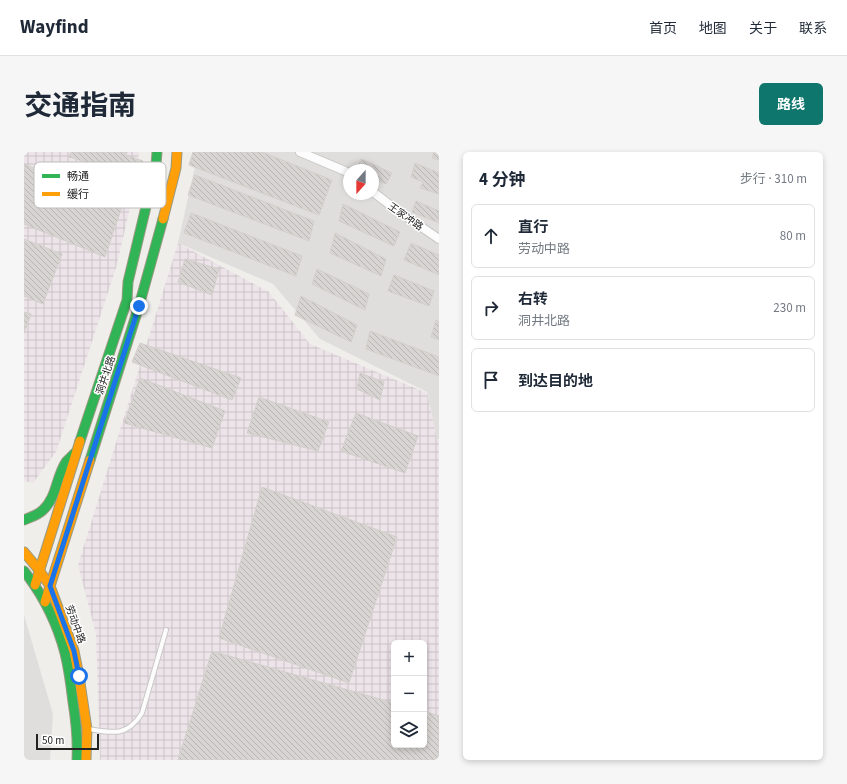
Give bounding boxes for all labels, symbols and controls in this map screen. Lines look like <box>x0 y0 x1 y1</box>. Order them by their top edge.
text: Wayfind <box>20 14 89 41</box>
text: 首页 <box>649 19 677 39</box>
text: 地图 <box>699 19 727 39</box>
text: 关于 <box>749 19 777 39</box>
text: 联系 <box>799 19 827 39</box>
button: 路线 <box>759 83 823 125</box>
text: 交通指南 <box>24 86 136 126</box>
legend <box>34 162 166 208</box>
north arrow <box>343 164 379 200</box>
text: 4 分钟 <box>479 168 525 192</box>
text: 畅通 <box>67 169 89 184</box>
text: 步行 · 310 m <box>740 170 807 188</box>
text: 缓行 <box>67 187 89 202</box>
street label: 王家冲路 <box>385 200 426 234</box>
text: 直行 <box>518 217 548 238</box>
icon: ahead <box>480 225 502 247</box>
text: 80 m <box>780 227 806 245</box>
text: 劳动中路 <box>518 240 570 258</box>
text: 右转 <box>518 289 548 310</box>
route end <box>130 297 148 315</box>
icon: right <box>480 297 502 319</box>
text: 230 m <box>773 299 806 317</box>
text: 洞井北路 <box>518 312 570 330</box>
street label: 洞井北路 <box>93 354 119 396</box>
icon: arrive <box>480 369 502 391</box>
text: 到达目的地 <box>518 371 593 392</box>
street label: 劳动中路 <box>62 603 88 646</box>
map controls <box>391 640 427 748</box>
button: + <box>391 640 427 676</box>
route start <box>70 667 88 685</box>
button: − <box>391 676 427 712</box>
button: layers <box>391 712 427 748</box>
scale bar <box>36 732 99 751</box>
text: 50 m <box>42 733 64 748</box>

